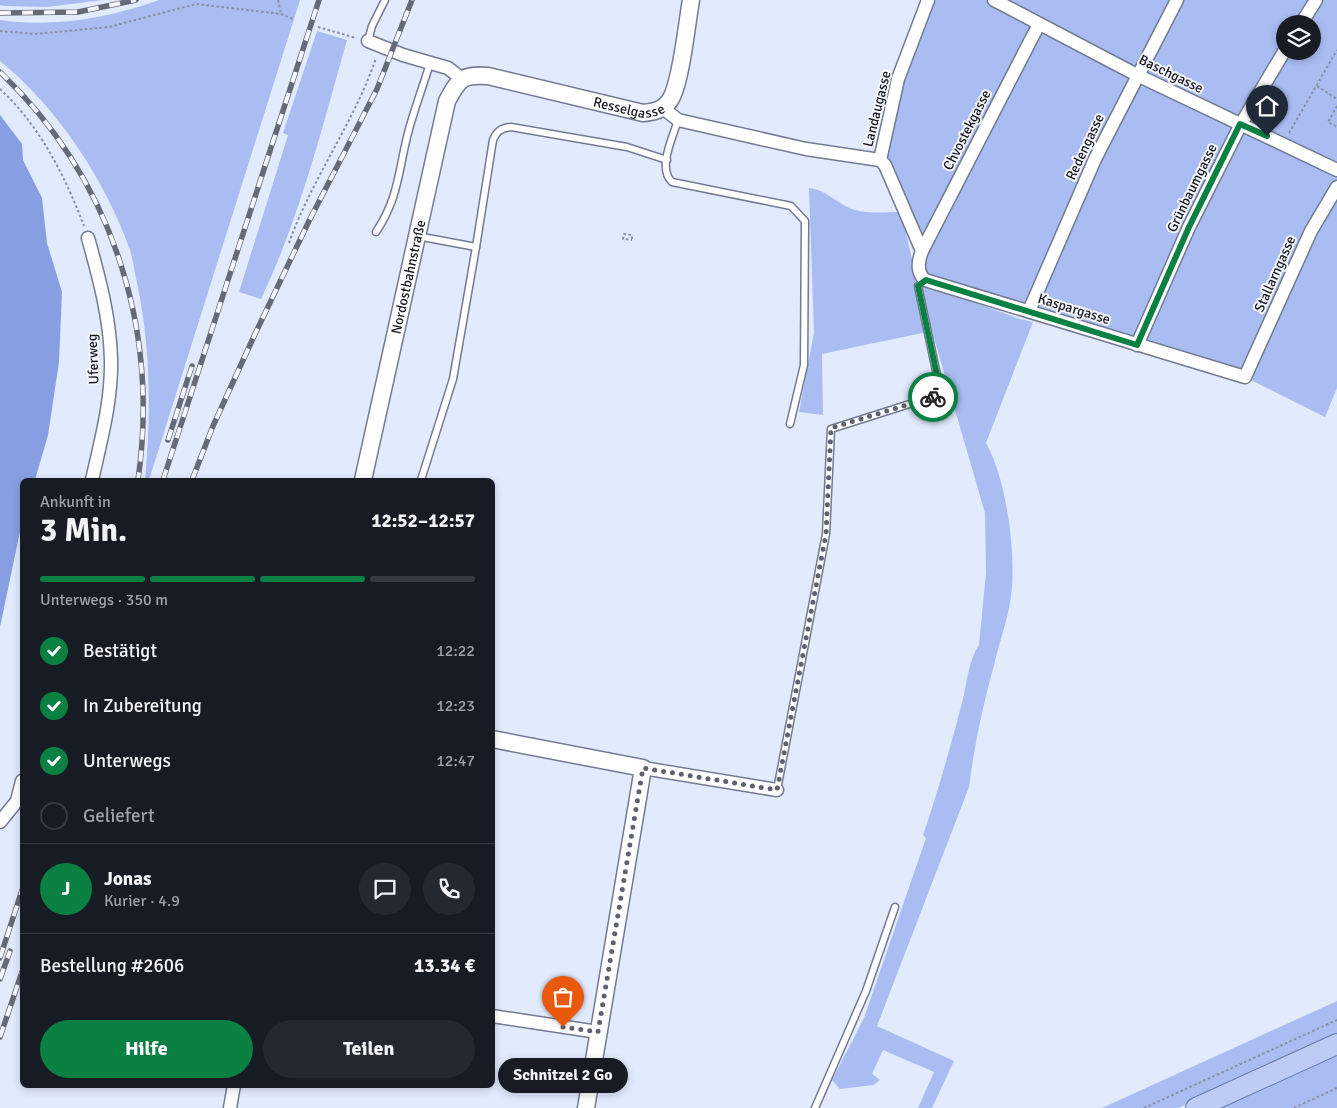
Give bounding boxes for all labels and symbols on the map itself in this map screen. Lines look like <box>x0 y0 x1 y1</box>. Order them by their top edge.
street label: Baschgasse <box>1136 51 1206 97</box>
street label: Landaugasse <box>859 69 895 149</box>
pin <box>1246 85 1288 136</box>
street label: Chvostekgasse <box>939 87 995 173</box>
street label: Resselgasse <box>592 93 668 122</box>
street label: Redengasse <box>1062 111 1108 183</box>
street label: Grünbaumgasse <box>1163 141 1221 235</box>
street label: Nordostbahnstraße <box>387 218 429 336</box>
street label: Stallarngasse <box>1251 233 1299 315</box>
street label: Kaspargasse <box>1036 290 1112 328</box>
street label: Uferweg <box>84 333 102 385</box>
courier <box>908 372 958 422</box>
pin <box>542 976 584 1027</box>
callout: Schnitzel 2 Go <box>498 1057 628 1092</box>

